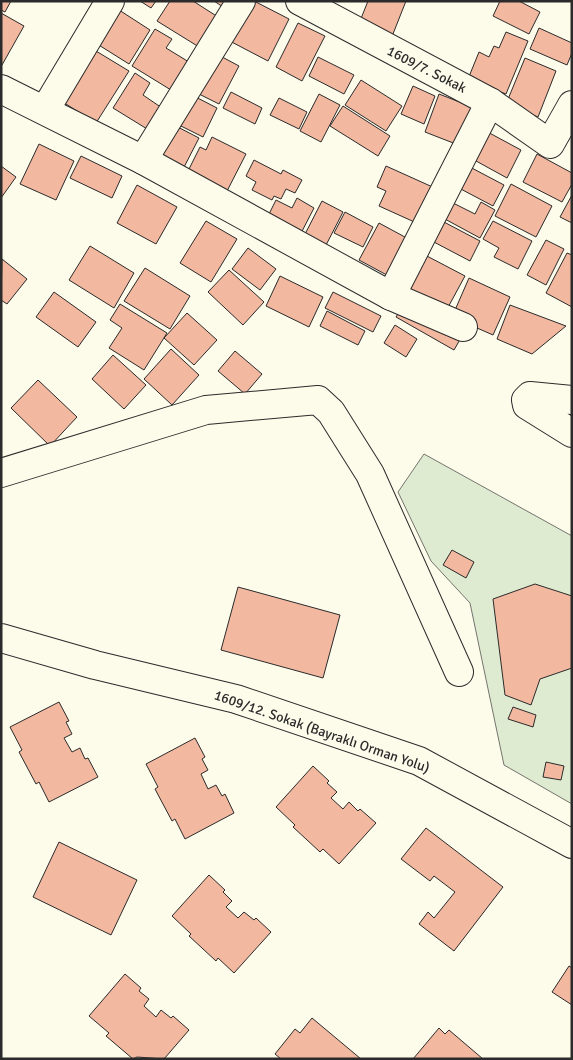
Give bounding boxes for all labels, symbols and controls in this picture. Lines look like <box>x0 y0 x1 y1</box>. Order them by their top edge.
street label: 1609/7. Sokak <box>384 42 469 97</box>
street label: 1609/12. Sokak (Bayraklı Orman Yolu) <box>212 687 432 776</box>

